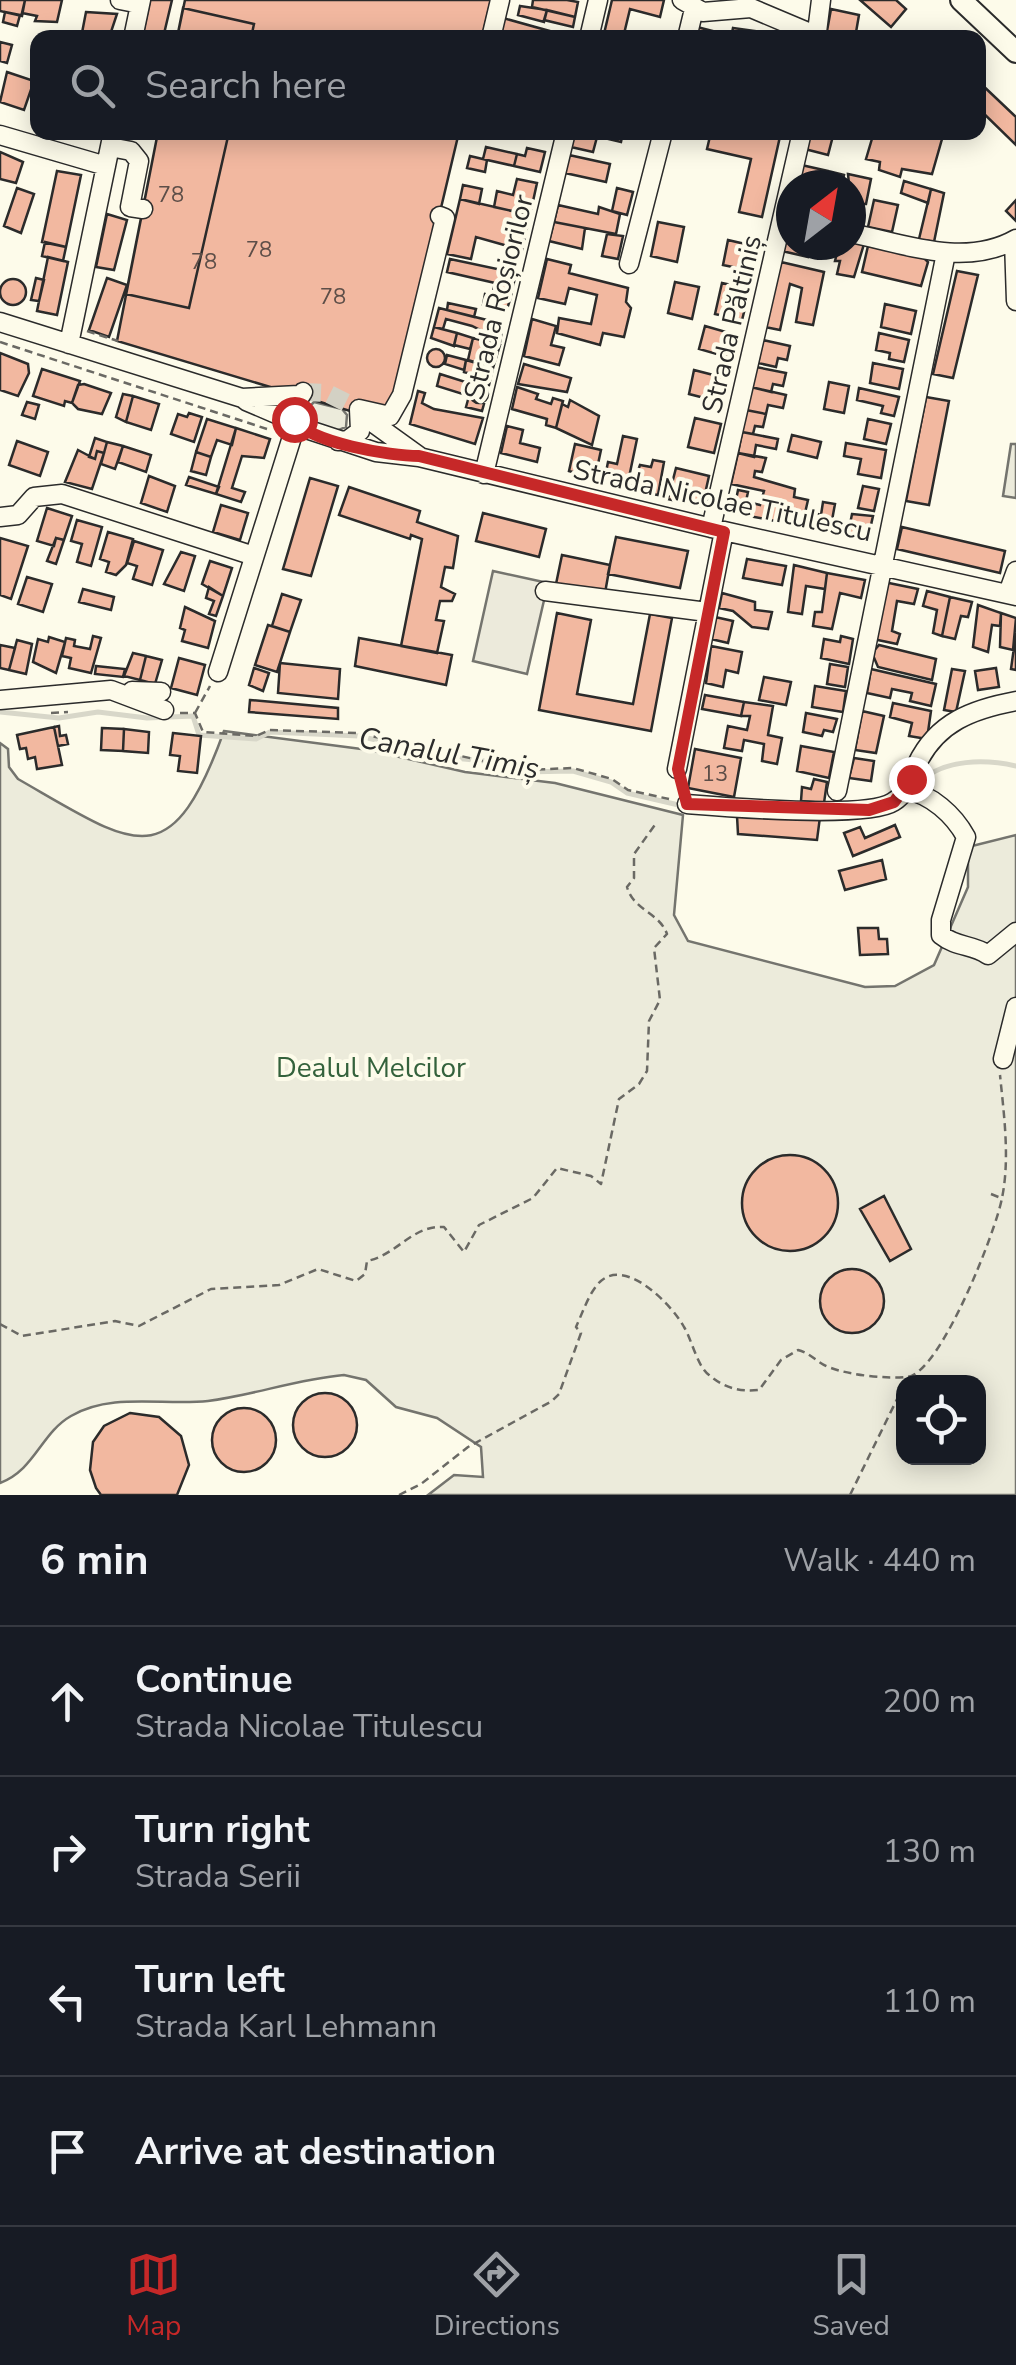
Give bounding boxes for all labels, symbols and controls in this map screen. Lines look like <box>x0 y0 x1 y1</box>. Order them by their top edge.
search box <box>30 30 986 140</box>
icon: search <box>65 58 120 113</box>
text: Search here <box>145 60 346 111</box>
north arrow <box>776 170 866 260</box>
house number: 78 <box>158 180 184 210</box>
street label: Strada Roșiorilor <box>455 191 543 404</box>
street label: Strada Păltiniș <box>693 231 771 417</box>
house number: 78 <box>246 235 272 265</box>
house number: 78 <box>191 247 217 277</box>
house number: 78 <box>320 282 346 312</box>
route start <box>272 397 318 443</box>
street label: Strada Nicolae Titulescu <box>570 451 876 551</box>
water label: Canalul Timiș <box>355 717 543 790</box>
route end <box>889 757 935 803</box>
house number: 13 <box>702 759 728 789</box>
park label: Dealul Melcilor <box>276 1049 466 1087</box>
map controls <box>896 1375 986 1465</box>
button: locate <box>896 1375 986 1465</box>
text: 6 min <box>40 1532 149 1589</box>
text: Walk · 440 m <box>783 1539 976 1582</box>
text: Continue <box>135 1654 293 1705</box>
icon: ahead <box>40 1674 95 1729</box>
text: 200 m <box>883 1680 976 1723</box>
text: Strada Nicolae Titulescu <box>135 1705 483 1748</box>
text: Turn right <box>135 1804 310 1855</box>
icon: right <box>40 1824 95 1879</box>
text: 130 m <box>883 1830 976 1873</box>
text: Strada Serii <box>135 1855 301 1898</box>
text: Turn left <box>135 1954 285 2005</box>
icon: left <box>40 1974 95 2029</box>
text: 110 m <box>883 1980 976 2023</box>
text: Strada Karl Lehmann <box>135 2005 437 2048</box>
icon: arrive <box>40 2124 95 2179</box>
text: Arrive at destination <box>135 2126 496 2177</box>
tab: Map <box>126 2247 181 2345</box>
tab: Directions <box>434 2247 560 2345</box>
tab: Saved <box>812 2247 890 2345</box>

